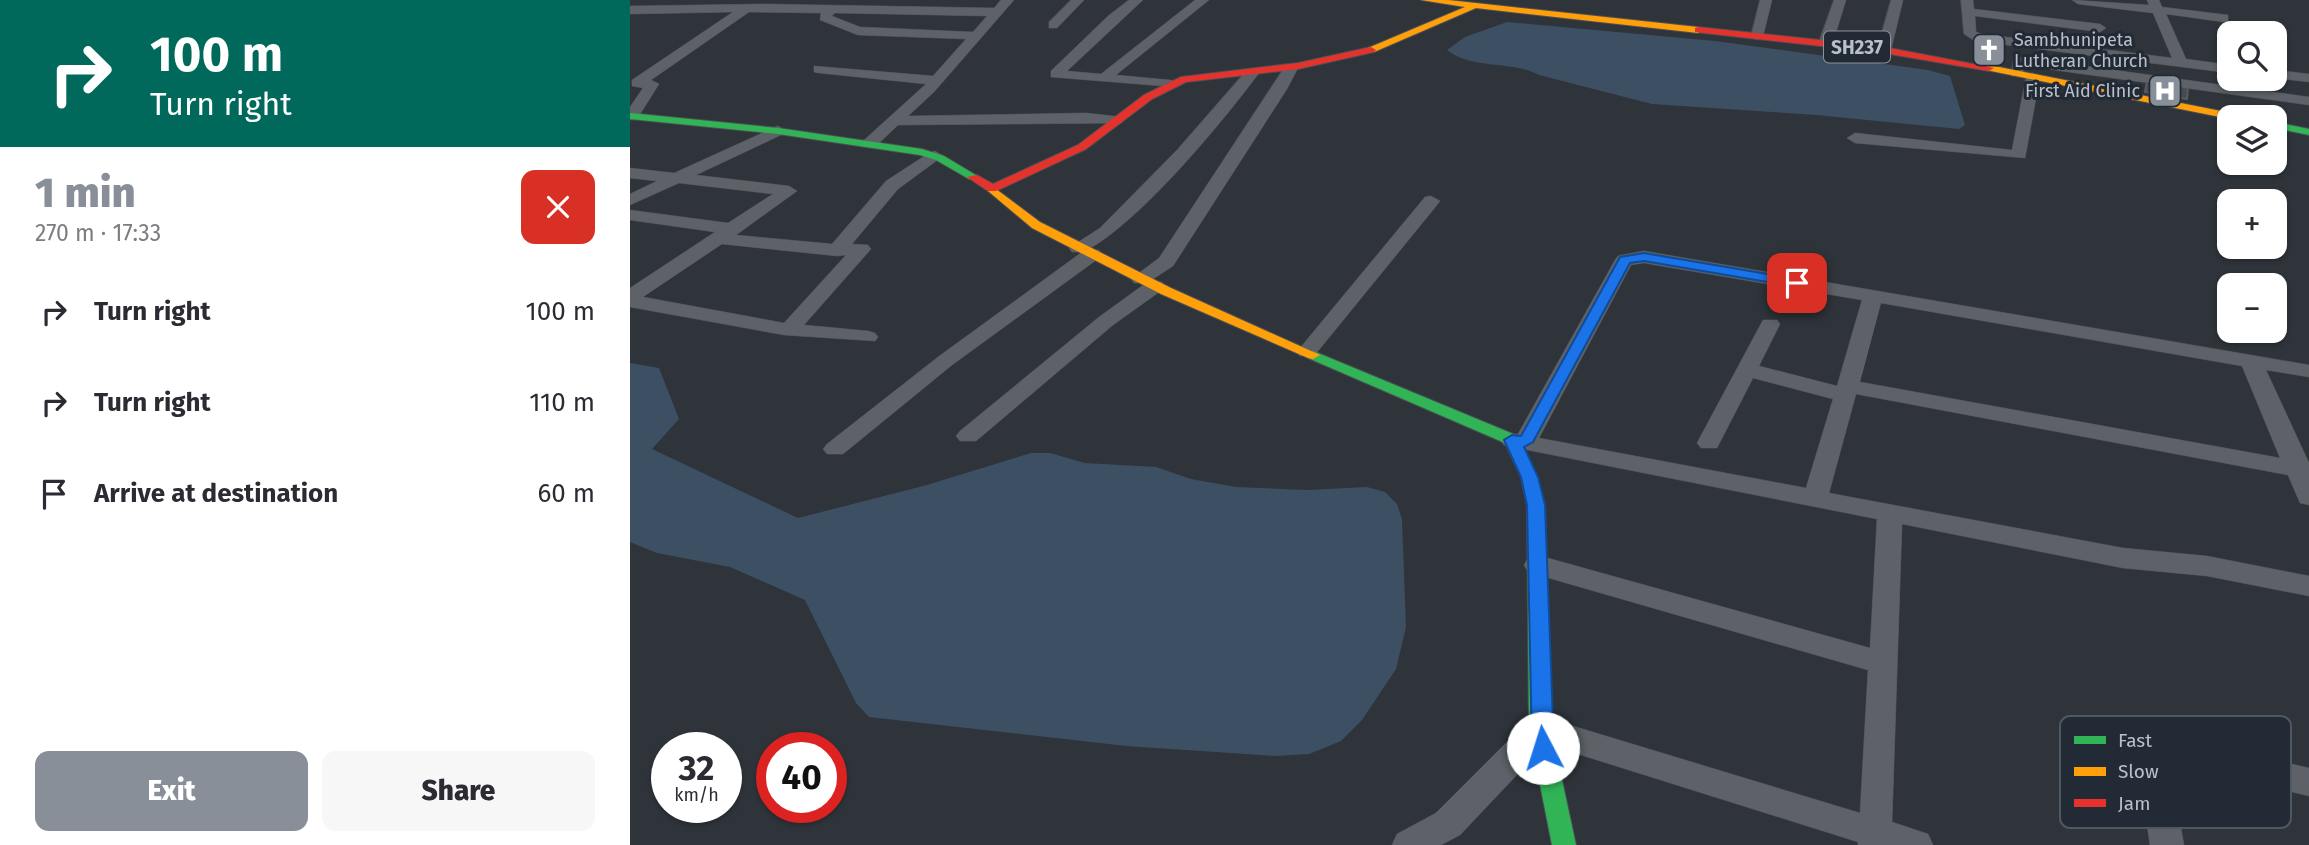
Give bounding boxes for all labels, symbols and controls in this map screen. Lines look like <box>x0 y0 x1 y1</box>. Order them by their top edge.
map controls <box>2217 21 2287 343</box>
button: search <box>2217 21 2287 91</box>
text: 100 m <box>150 25 283 84</box>
icon: right <box>35 28 126 119</box>
place label: Sambhunipeta Lutheran Church <box>2014 29 2148 72</box>
church icon: Sambhunipeta Lutheran Church <box>1970 31 2008 69</box>
road number: SH237 <box>1824 32 1890 62</box>
hospital icon: First Aid Clinic <box>2146 72 2184 110</box>
place label: First Aid Clinic <box>2025 80 2140 102</box>
text: Turn right <box>150 85 292 123</box>
button: layers <box>2217 105 2287 175</box>
text: 1 min <box>35 168 136 218</box>
button: close <box>521 170 595 244</box>
button: + <box>2217 189 2287 259</box>
text: 270 m · 17:33 <box>35 219 161 247</box>
pin <box>1767 253 1827 313</box>
icon: arrive <box>1778 264 1816 302</box>
button: − <box>2217 273 2287 343</box>
icon: right <box>35 293 73 331</box>
text: Turn right <box>94 296 211 327</box>
text: 100 m <box>526 296 595 327</box>
icon: right <box>35 384 73 422</box>
text: Turn right <box>94 387 211 418</box>
text: 110 m <box>529 387 595 418</box>
icon: arrive <box>35 475 73 513</box>
text: Arrive at destination <box>94 478 338 509</box>
text: 60 m <box>537 478 595 509</box>
position arrow <box>1506 711 1580 785</box>
legend <box>2060 716 2291 828</box>
text: Fast <box>2118 729 2152 752</box>
speed limit sign: 40 <box>756 732 847 823</box>
text: 32 <box>679 747 714 789</box>
button: Exit <box>35 751 308 831</box>
button: Share <box>322 751 595 831</box>
text: Slow <box>2118 760 2159 783</box>
text: km/h <box>674 784 719 806</box>
text: Jam <box>2118 792 2150 815</box>

